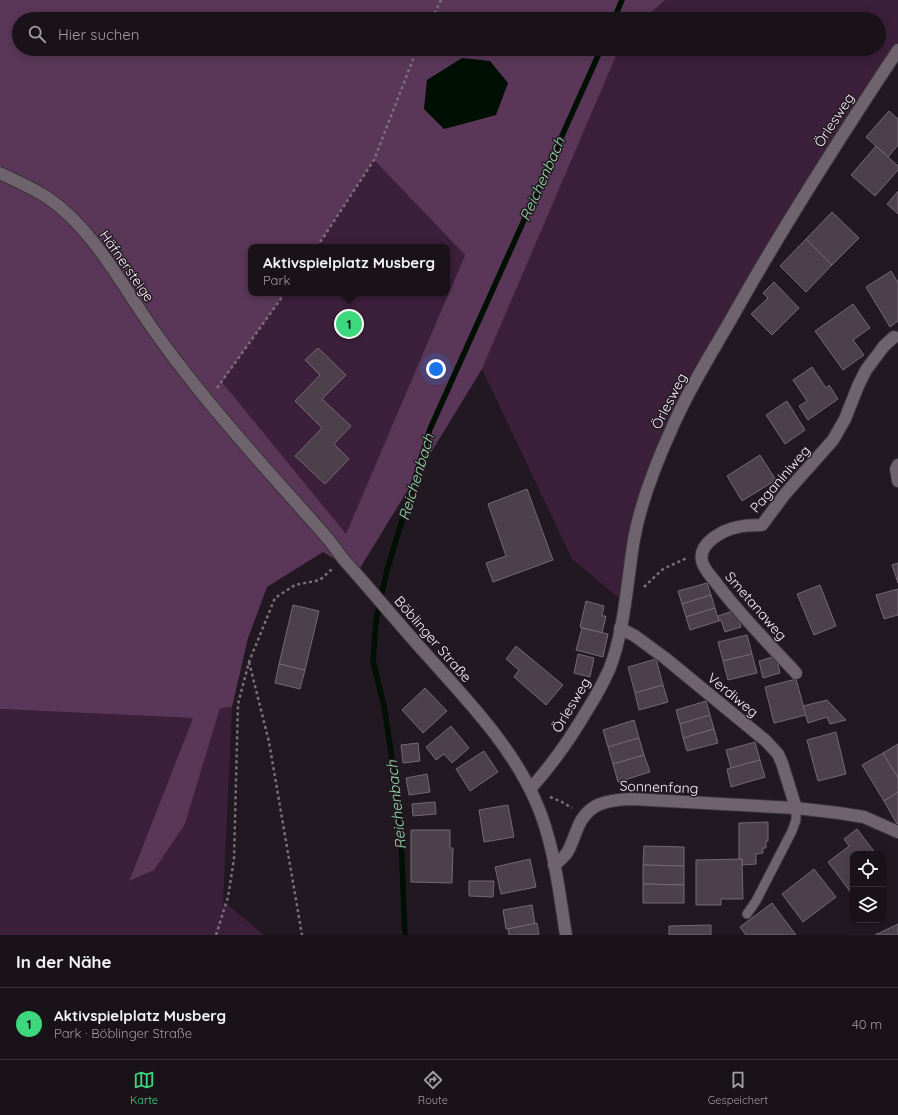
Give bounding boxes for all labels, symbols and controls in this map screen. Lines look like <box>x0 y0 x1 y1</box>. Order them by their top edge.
search box <box>12 12 886 56</box>
icon: search <box>26 23 48 45</box>
text: Hier suchen <box>58 25 139 44</box>
street label: Örlesweg <box>810 90 858 150</box>
water label: Reichenbach <box>515 134 569 224</box>
street label: Häfnersteige <box>96 227 158 305</box>
popup <box>248 244 450 296</box>
text: Aktivspielplatz Musberg <box>263 253 435 272</box>
text: Park <box>263 272 290 288</box>
pin: 1 <box>336 309 362 339</box>
your location <box>426 359 446 379</box>
street label: Örlesweg <box>647 370 691 432</box>
water label: Reichenbach <box>394 431 438 523</box>
street label: Paganiniweg <box>746 442 814 516</box>
street label: Smetanaweg <box>721 568 791 644</box>
street label: Böblinger Straße <box>391 592 475 686</box>
street label: Verdiweg <box>704 669 762 721</box>
street label: Örlesweg <box>548 674 594 736</box>
water label: Reichenbach <box>382 759 410 851</box>
street label: Sonnenfang <box>619 777 699 797</box>
map controls <box>850 851 886 923</box>
button: locate <box>850 851 886 887</box>
button: layers <box>850 887 886 923</box>
text: In der Nähe <box>16 951 112 972</box>
text: Aktivspielplatz Musberg <box>54 1006 226 1025</box>
text: 1 <box>26 1016 32 1032</box>
text: 40 m <box>852 1016 882 1032</box>
text: Park · Böblinger Straße <box>54 1025 192 1041</box>
tab: Karte <box>130 1069 158 1107</box>
tab: Route <box>418 1069 448 1107</box>
tab: Gespeichert <box>708 1069 768 1107</box>

